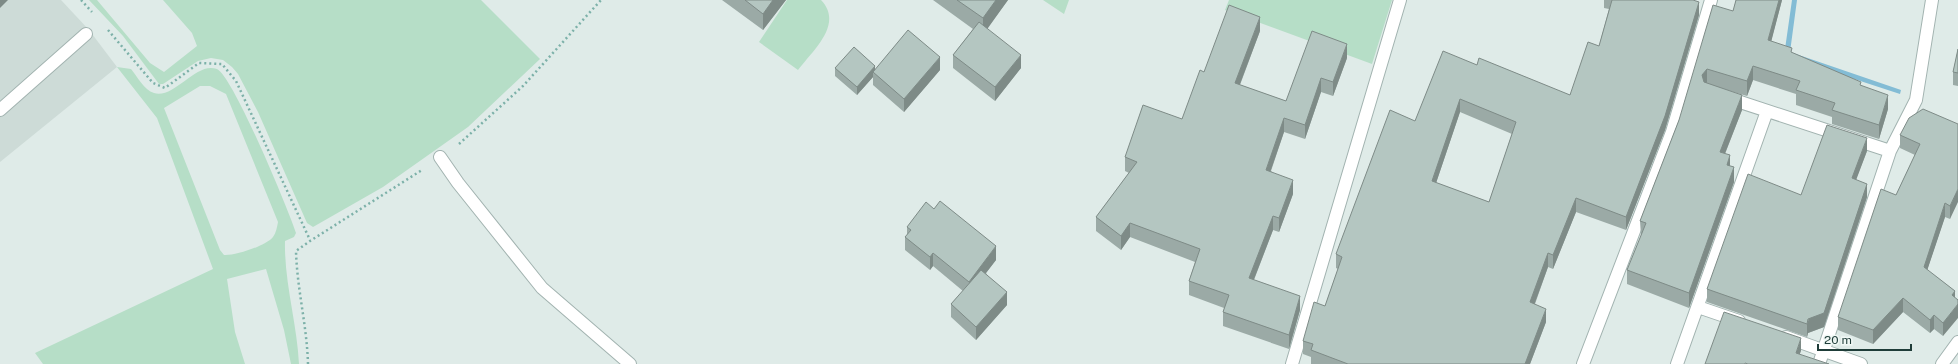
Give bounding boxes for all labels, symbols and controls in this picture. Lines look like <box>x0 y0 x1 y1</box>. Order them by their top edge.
scale bar <box>1818 326 1911 352</box>
text: 20 m <box>1824 333 1852 347</box>

